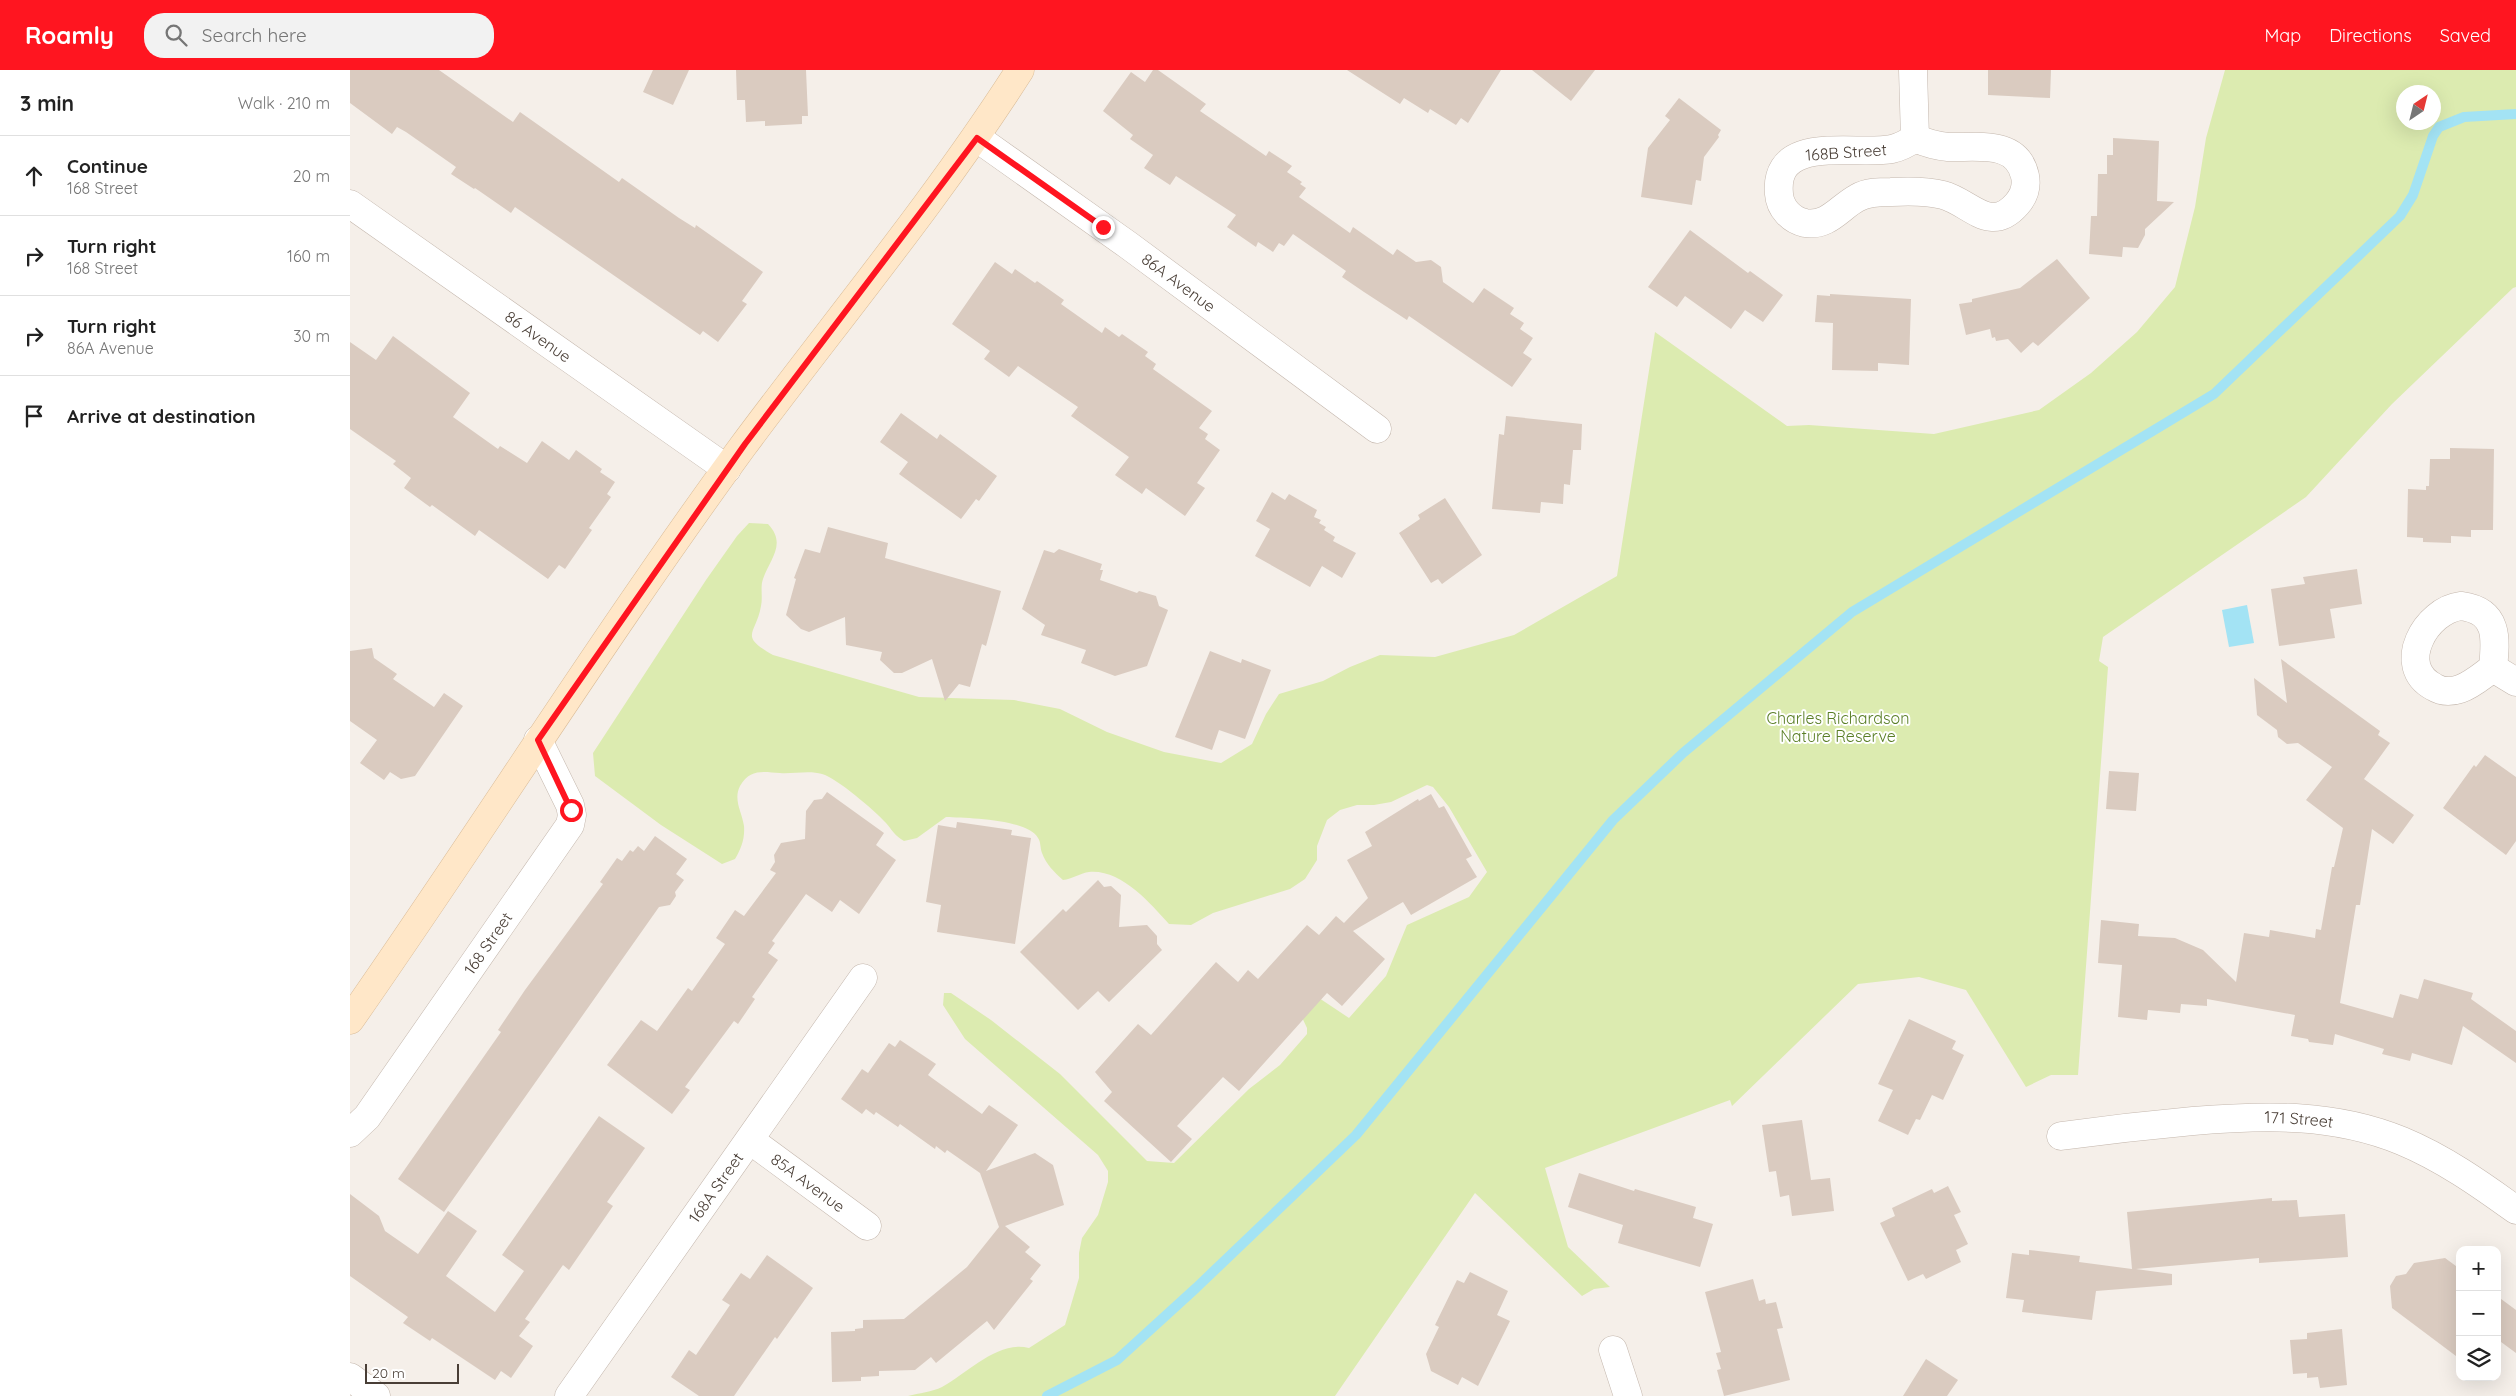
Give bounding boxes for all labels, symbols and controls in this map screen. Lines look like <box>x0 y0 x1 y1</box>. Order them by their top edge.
search box <box>144 13 494 58</box>
text: Roamly <box>25 20 114 50</box>
icon: search <box>162 21 190 49</box>
text: Search here <box>202 23 307 47</box>
text: Map <box>2264 24 2301 47</box>
text: Directions <box>2329 24 2412 47</box>
text: Saved <box>2440 24 2491 47</box>
north arrow <box>2396 85 2441 130</box>
text: 3 min <box>20 90 74 116</box>
text: Walk · 210 m <box>238 93 330 113</box>
street label: 168B Street <box>1805 139 1887 165</box>
text: Continue <box>67 154 148 178</box>
icon: ahead <box>20 162 48 190</box>
text: 20 m <box>293 166 330 186</box>
text: 168 Street <box>67 178 138 198</box>
route end <box>1092 216 1115 239</box>
text: Turn right <box>67 234 156 258</box>
icon: right <box>20 242 48 270</box>
text: 160 m <box>287 246 330 266</box>
street label: 86A Avenue <box>1138 249 1219 316</box>
text: 168 Street <box>67 258 138 278</box>
street label: 86 Avenue <box>501 306 575 366</box>
text: Turn right <box>67 314 156 338</box>
icon: right <box>20 322 48 350</box>
text: 30 m <box>293 326 330 346</box>
text: 86A Avenue <box>67 338 154 358</box>
icon: arrive <box>20 402 48 430</box>
text: Arrive at destination <box>67 404 256 428</box>
park label: Charles Richardson Nature Reserve <box>1767 708 1909 746</box>
route start <box>560 799 583 822</box>
street label: 168 Street <box>459 908 516 978</box>
street label: 171 Street <box>2265 1107 2335 1132</box>
street label: 168A Street <box>684 1148 747 1227</box>
street label: 85A Avenue <box>767 1149 849 1216</box>
map controls <box>2456 1246 2501 1381</box>
button: + <box>2456 1246 2501 1291</box>
button: − <box>2456 1291 2501 1336</box>
button: layers <box>2456 1336 2501 1381</box>
scale bar <box>365 1361 459 1384</box>
text: 20 m <box>372 1364 405 1382</box>

